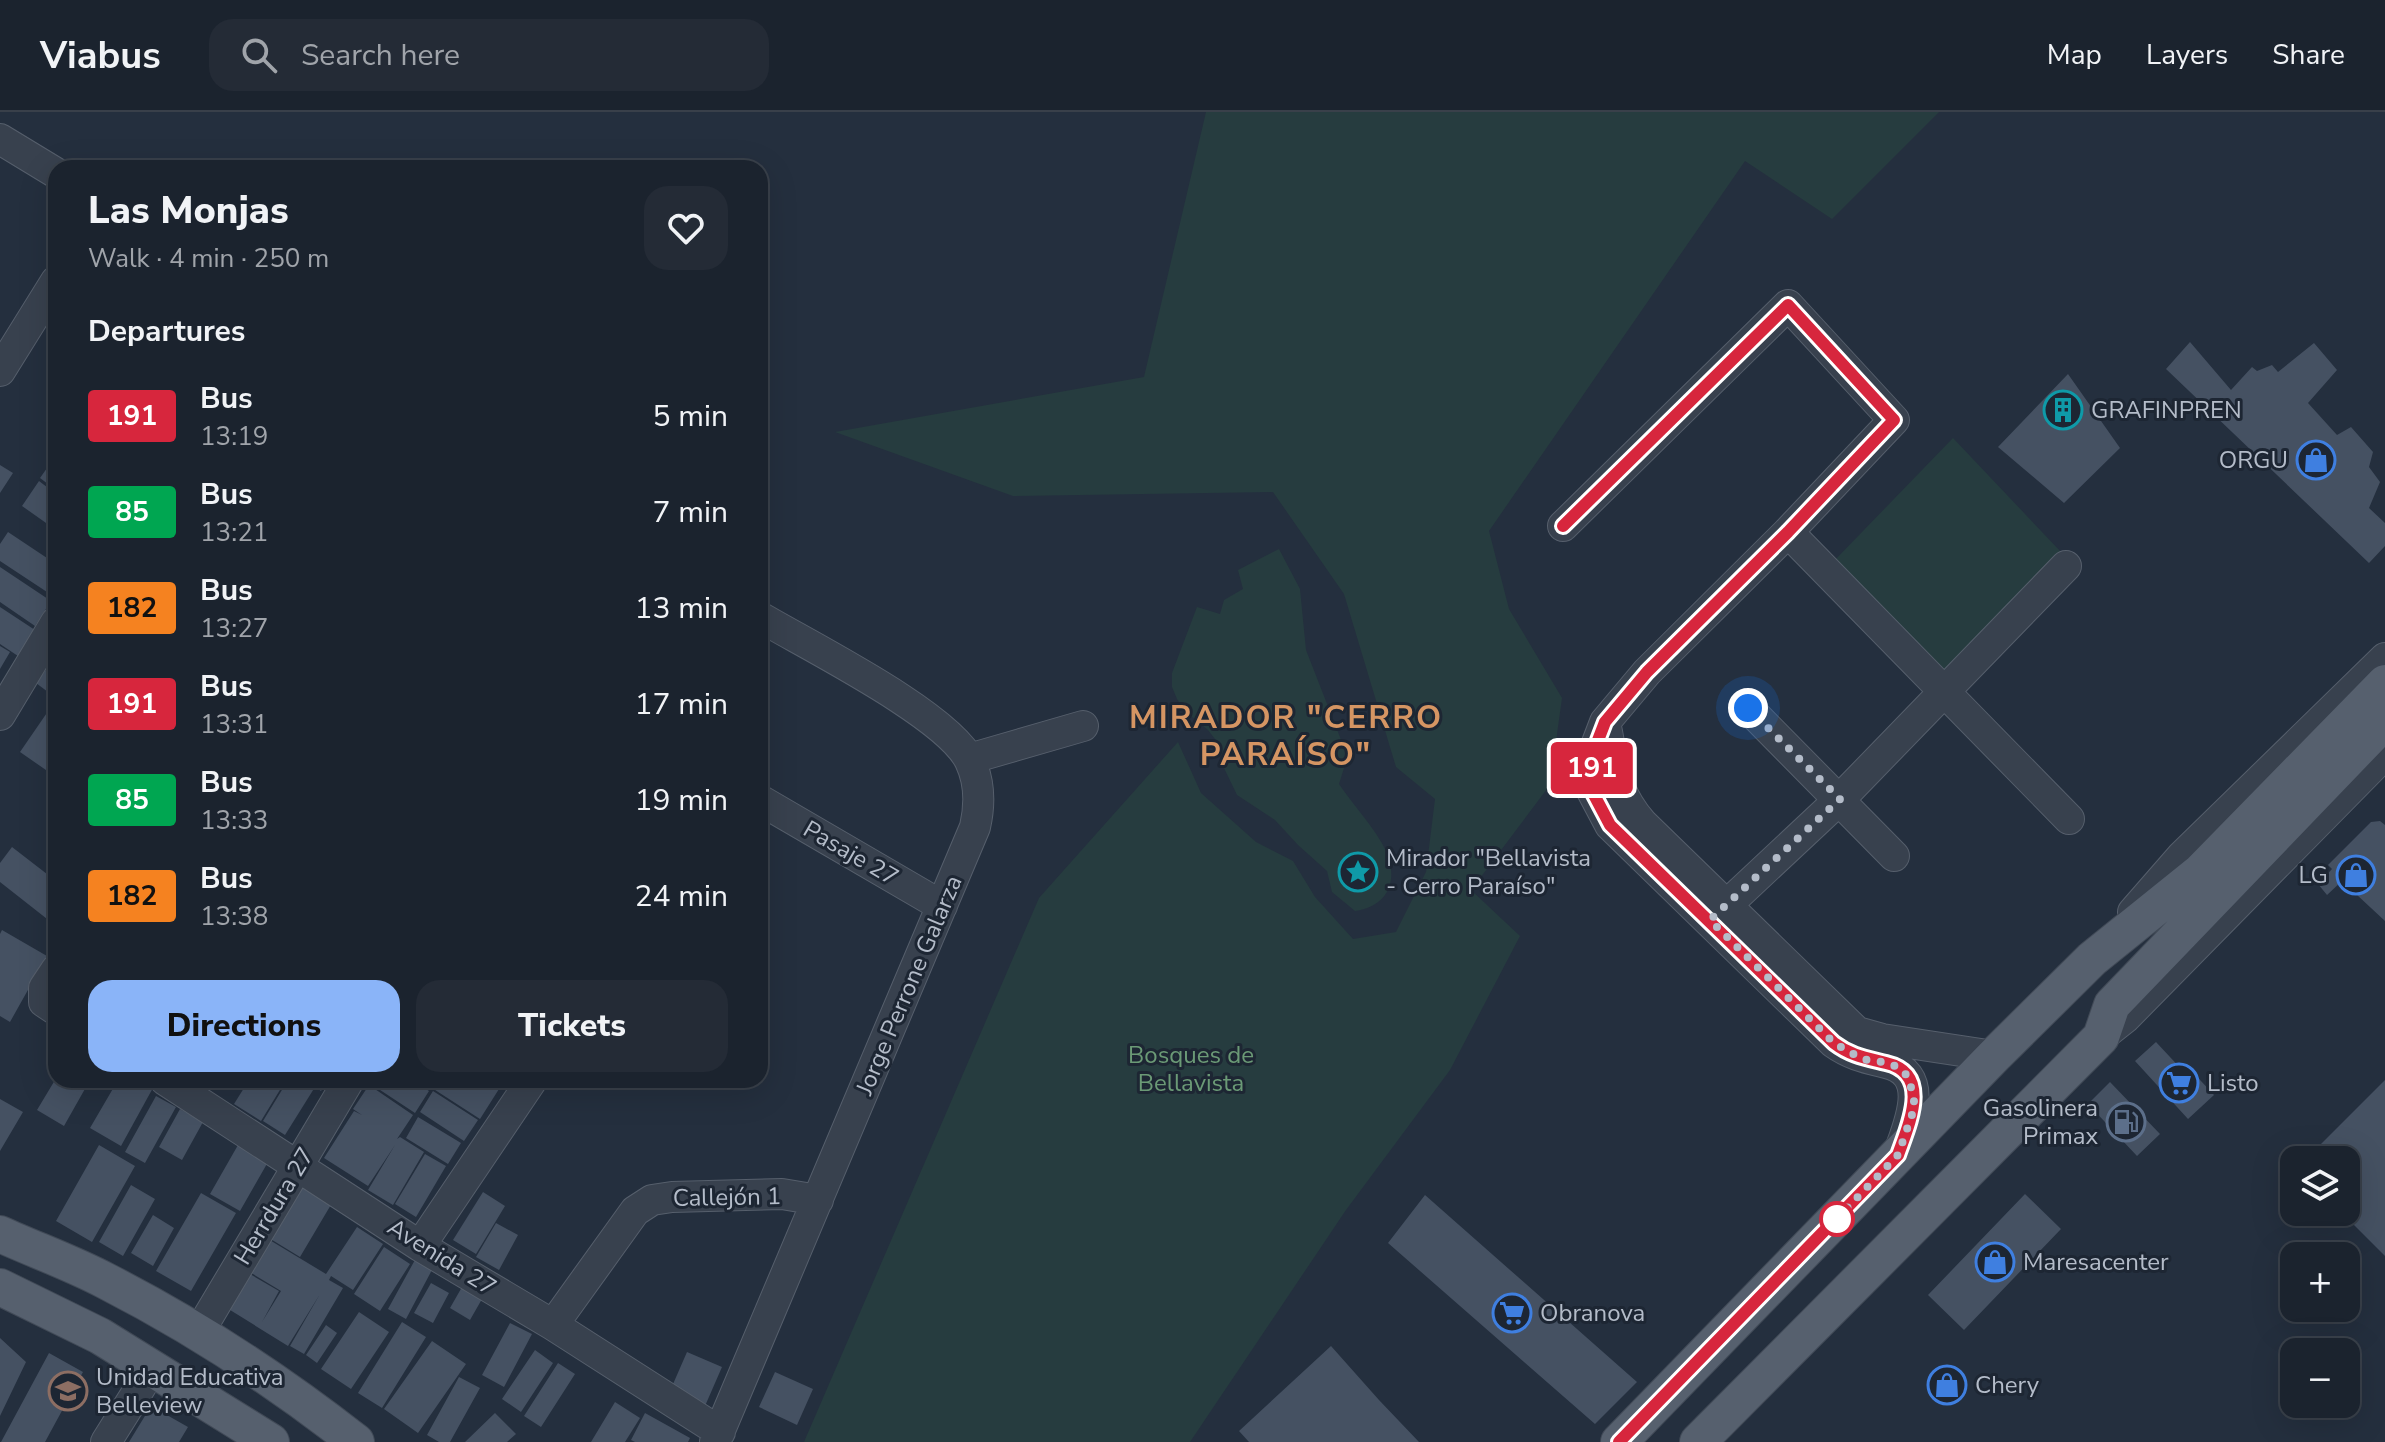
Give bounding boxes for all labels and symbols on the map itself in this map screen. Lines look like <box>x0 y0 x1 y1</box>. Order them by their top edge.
building icon: GRAFINPREN <box>2042 389 2084 431</box>
place label: GRAFINPREN <box>2091 394 2242 426</box>
shop icon: ORGU <box>2295 439 2337 481</box>
place label: ORGU <box>2219 444 2288 476</box>
your location <box>1728 688 1768 728</box>
district label: MIRADOR "CERRO PARAÍSO" <box>1129 696 1443 776</box>
line badge: 191 <box>1546 742 1638 794</box>
street label: Pasaje 27 <box>798 813 904 893</box>
place label: Mirador "Bellavista - Cerro Paraíso" <box>1386 842 1591 902</box>
place icon: Mirador "Bellavista - Cerro Paraíso" <box>1337 851 1379 893</box>
shop icon: LG <box>2335 854 2377 896</box>
place label: LG <box>2298 859 2328 891</box>
street label: Jorge Perrone Galarza <box>848 870 970 1100</box>
park label: Bosques de Bellavista <box>1128 1039 1254 1099</box>
supermarket icon: Listo <box>2158 1062 2200 1104</box>
place label: Listo <box>2207 1067 2259 1099</box>
place label: Gasolinera Primax <box>1983 1092 2098 1152</box>
fuel station icon: Gasolinera Primax <box>2105 1101 2147 1143</box>
street label: Herrdura 27 <box>226 1141 322 1271</box>
street label: Callejón 1 <box>672 1180 782 1214</box>
unlabelled marker <box>1820 1202 1854 1236</box>
street label: Avenida 27 <box>381 1211 503 1303</box>
shop icon: Maresacenter <box>1974 1241 2016 1283</box>
place label: Maresacenter <box>2023 1246 2169 1278</box>
supermarket icon: Obranova <box>1491 1292 1533 1334</box>
place label: Obranova <box>1540 1297 1645 1329</box>
place label: Unidad Educativa Belleview <box>96 1361 283 1421</box>
shop icon: Chery <box>1926 1364 1968 1406</box>
place label: Chery <box>1975 1369 2040 1401</box>
school or university icon: Unidad Educativa Belleview <box>47 1370 89 1412</box>

